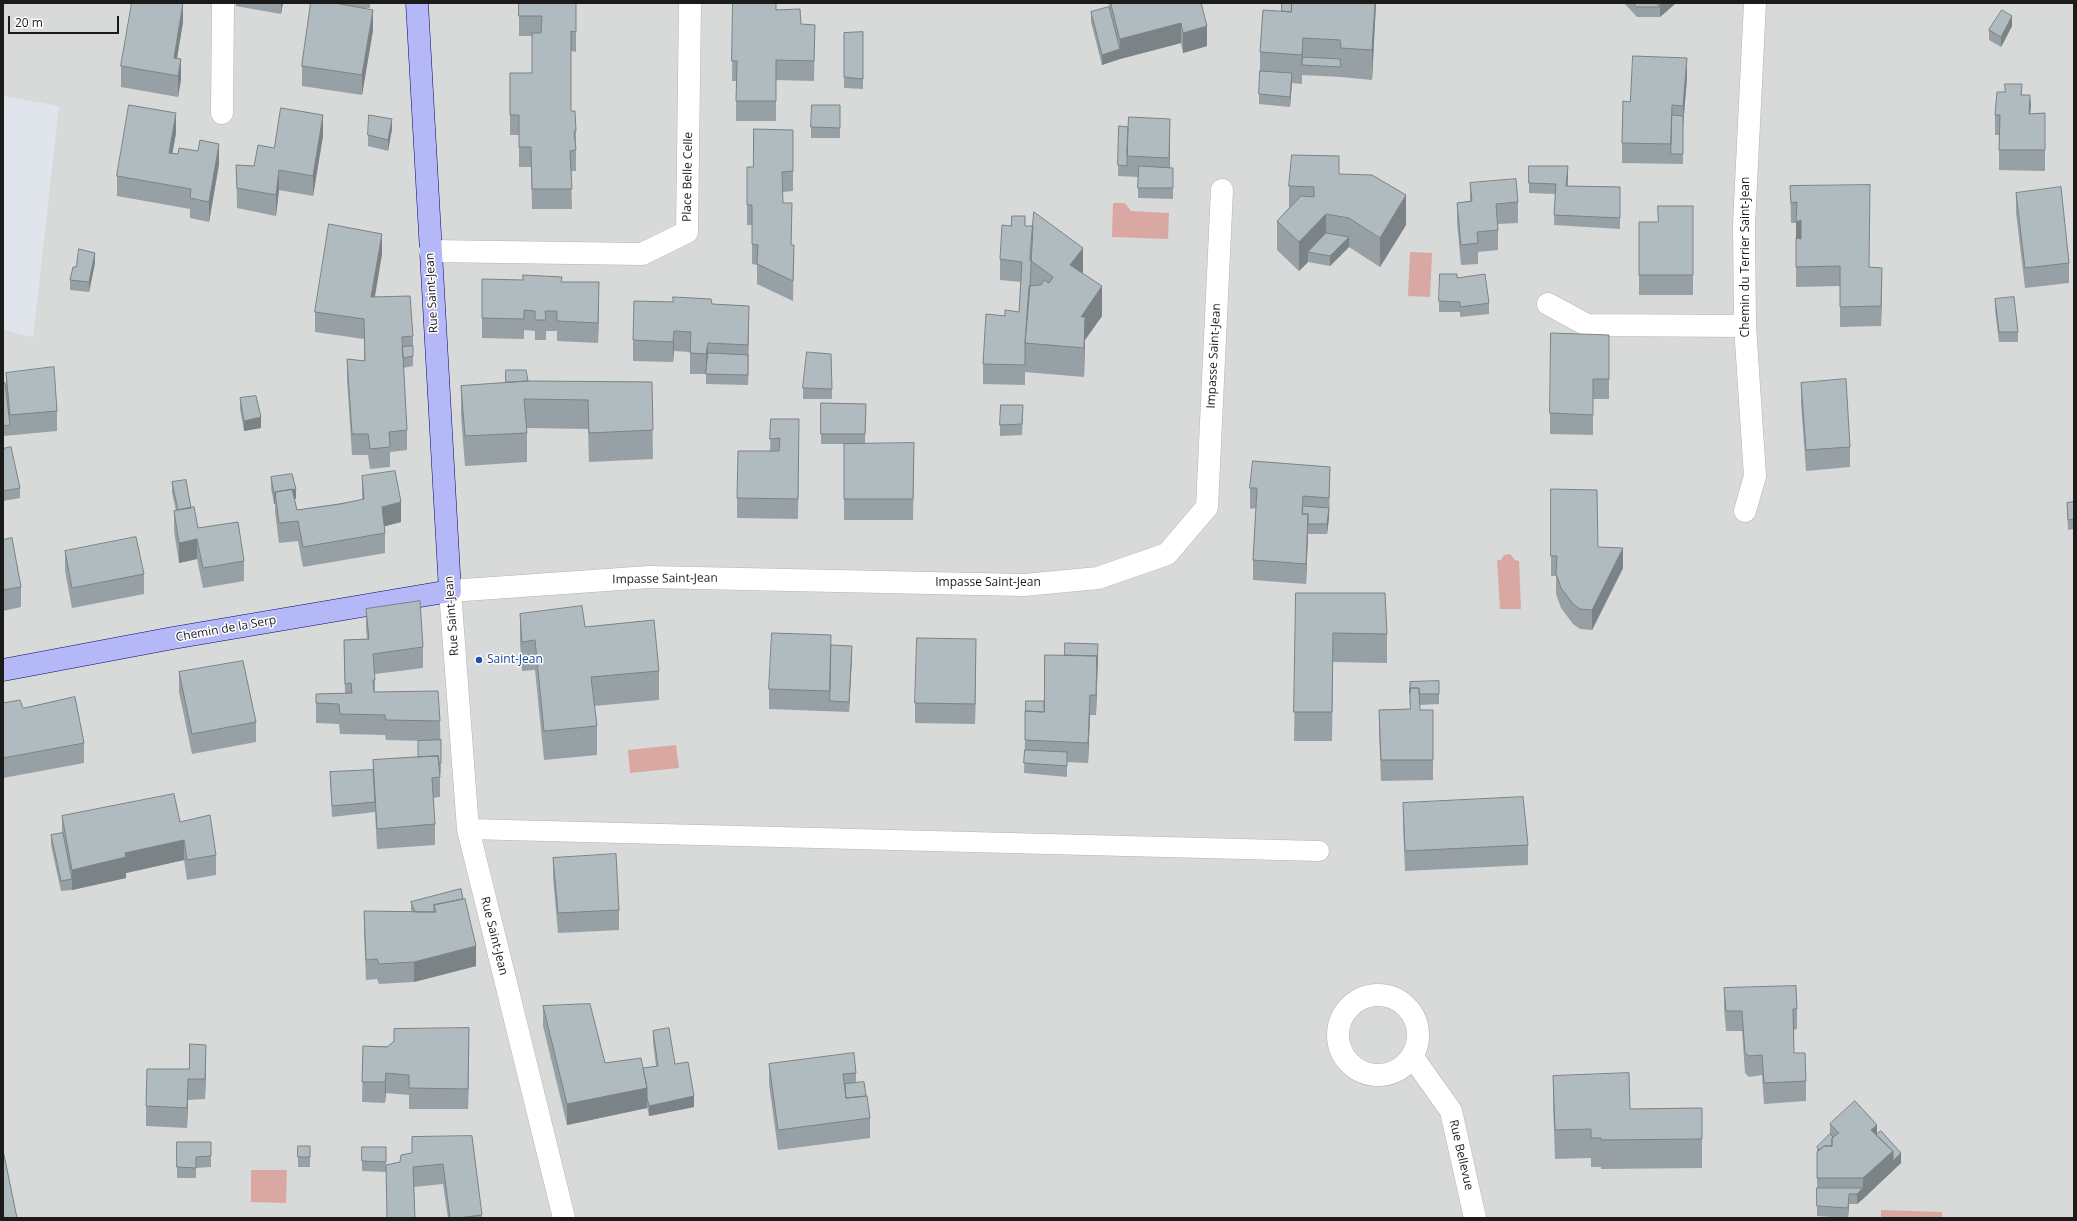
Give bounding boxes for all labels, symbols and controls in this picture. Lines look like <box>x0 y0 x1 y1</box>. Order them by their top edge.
scale bar <box>10 8 121 34</box>
text: 20 m <box>15 14 43 31</box>
street label: Place Belle Celle <box>680 132 696 222</box>
street label: Chemin du Terrier Saint-Jean <box>1739 177 1753 337</box>
street label: Rue Saint-Jean <box>423 252 441 334</box>
street label: Impasse Saint-Jean <box>1204 303 1224 409</box>
street label: Impasse Saint-Jean <box>612 571 718 587</box>
street label: Rue Saint-Jean <box>442 575 462 657</box>
street label: Impasse Saint-Jean <box>935 576 1041 590</box>
street label: Chemin de la Serp <box>175 613 277 645</box>
place label: Saint-Jean <box>487 653 543 667</box>
marker: Saint-Jean <box>474 655 484 665</box>
street label: Rue Saint-Jean <box>477 895 511 977</box>
street label: Rue Bellevue <box>1446 1118 1476 1192</box>

